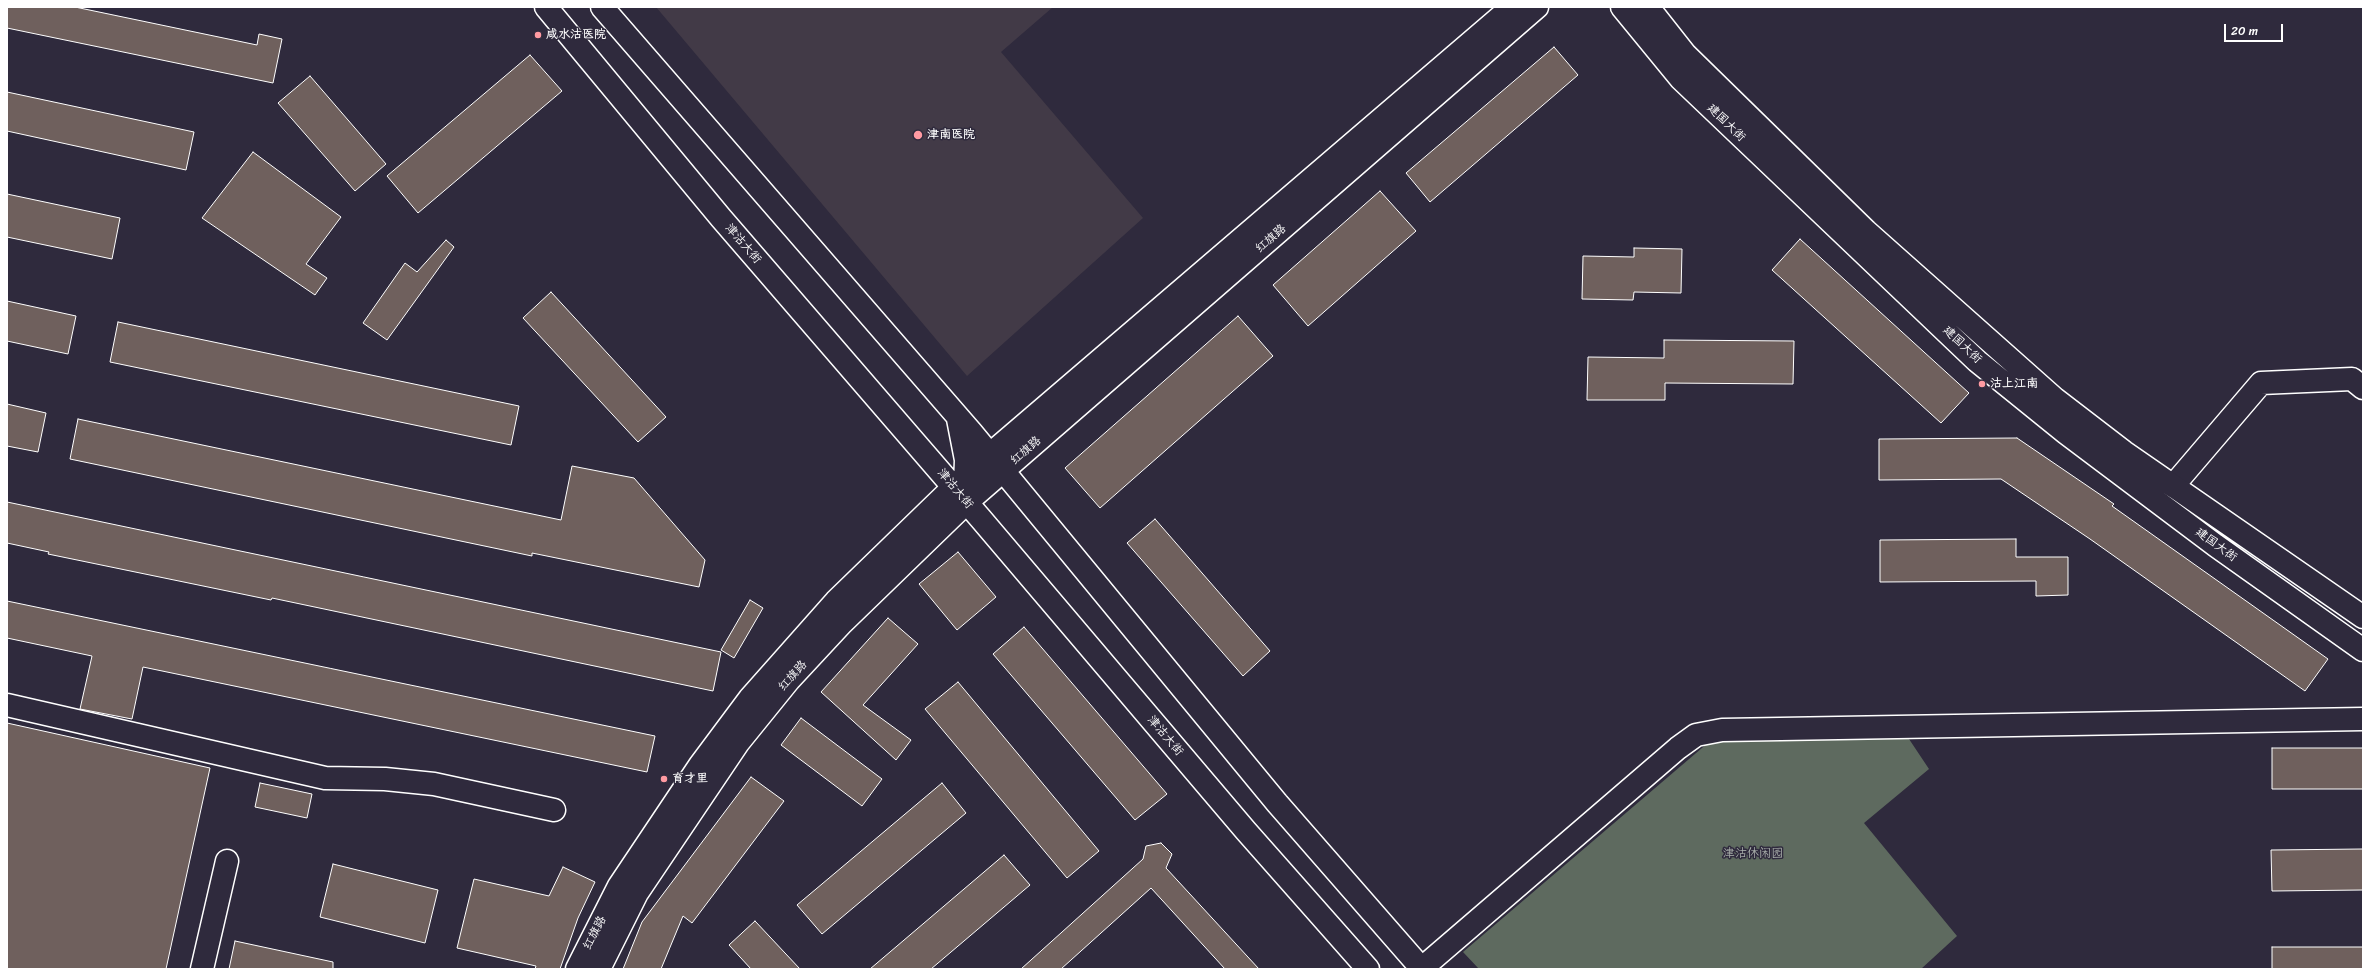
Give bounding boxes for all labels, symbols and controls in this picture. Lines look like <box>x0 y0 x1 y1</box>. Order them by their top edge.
scale bar <box>2226 16 2285 42</box>
text: 20 m <box>2231 20 2258 42</box>
place label: 咸水沽医院 <box>546 28 606 42</box>
marker: 咸水沽医院 <box>533 30 543 40</box>
street label: 建国大街 <box>1704 101 1748 145</box>
place label: 津南医院 <box>927 128 975 142</box>
marker: 津南医院 <box>912 129 924 141</box>
street label: 津沽大街 <box>722 221 764 267</box>
street label: 红旗路 <box>1253 222 1289 256</box>
street label: 建国大街 <box>1940 323 1984 367</box>
place label: 沽上江南 <box>1990 377 2038 391</box>
marker: 沽上江南 <box>1977 379 1987 389</box>
street label: 红旗路 <box>1008 434 1044 468</box>
street label: 津沽大街 <box>934 466 976 512</box>
street label: 建国大街 <box>2192 525 2240 565</box>
street label: 红旗路 <box>776 658 810 694</box>
street label: 津沽大街 <box>1144 713 1186 759</box>
place label: 育才里 <box>672 772 708 786</box>
marker: 育才里 <box>659 774 669 784</box>
park label: 津沽休闲园 <box>1723 847 1783 861</box>
street label: 红旗路 <box>580 914 610 952</box>

